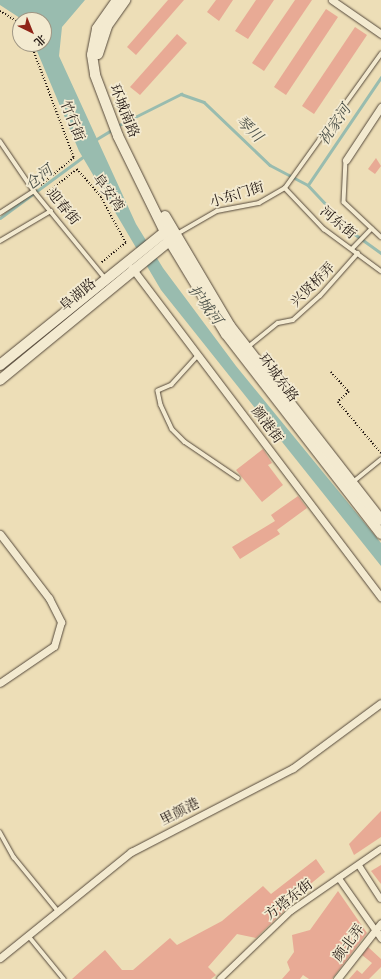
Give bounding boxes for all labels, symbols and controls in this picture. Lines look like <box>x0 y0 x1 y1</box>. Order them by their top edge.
north arrow <box>12 12 52 52</box>
text: 北 <box>31 31 48 49</box>
street label: 环城南路 <box>106 82 142 140</box>
street label: 竹行街 <box>56 98 88 144</box>
water label: 祝家河 <box>315 101 355 149</box>
water label: 琴川 <box>232 112 266 146</box>
water label: 仓河 <box>22 162 56 194</box>
street label: 阜安湾 <box>89 171 127 215</box>
street label: 小东门街 <box>208 179 266 211</box>
street label: 迎春街 <box>43 186 83 228</box>
street label: 河东街 <box>317 203 359 243</box>
street label: 兴贤桥弄 <box>287 259 339 311</box>
street label: 阜湖路 <box>57 275 99 315</box>
water label: 护城河 <box>184 282 226 328</box>
street label: 环城东路 <box>254 351 302 405</box>
street label: 颜港街 <box>248 403 286 447</box>
street label: 里颜港 <box>157 795 203 829</box>
street label: 方塔东街 <box>262 876 316 924</box>
street label: 颜北弄 <box>330 921 368 965</box>

